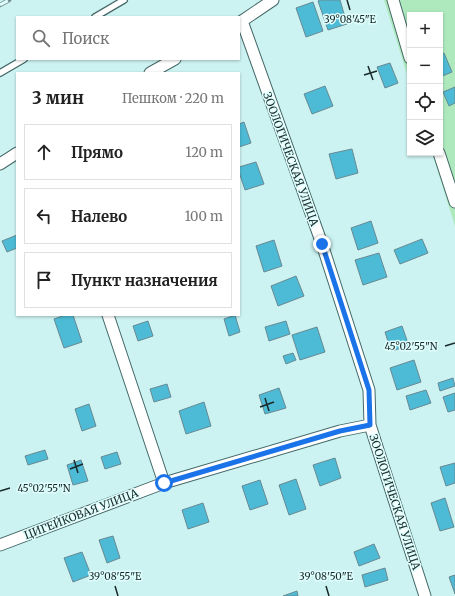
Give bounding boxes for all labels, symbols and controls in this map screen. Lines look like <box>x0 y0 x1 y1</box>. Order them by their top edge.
map controls <box>407 12 443 156</box>
button: + <box>407 12 443 48</box>
text: 39°08'45"E <box>324 13 377 26</box>
search box <box>16 16 240 60</box>
icon: search <box>30 27 52 49</box>
text: Поиск <box>62 29 109 48</box>
button: − <box>407 48 443 84</box>
button: locate <box>407 84 443 120</box>
text: 3 мин <box>32 87 84 109</box>
text: Пешком · 220 m <box>122 90 224 107</box>
street label: ЗООЛОГИЧЕСКАЯ УЛИЦА <box>260 90 322 228</box>
button: layers <box>407 120 443 156</box>
icon: ahead <box>33 141 55 163</box>
text: Прямо <box>71 143 123 162</box>
text: 120 m <box>185 144 223 161</box>
icon: left <box>33 205 55 227</box>
text: Налево <box>71 207 127 226</box>
text: 100 m <box>185 208 223 225</box>
route end <box>313 235 331 253</box>
icon: arrive <box>33 269 55 291</box>
text: Пункт назначения <box>71 271 218 290</box>
text: 45°02'55"N <box>384 340 438 353</box>
street label: ЗООЛОГИЧЕСКАЯ УЛИЦА <box>366 432 424 572</box>
route start <box>155 474 173 492</box>
text: 45°02'55"N <box>17 482 71 495</box>
street label: ЦИГЕЙКОВАЯ УЛИЦА <box>22 486 140 542</box>
text: 39°08'55"E <box>89 570 142 583</box>
text: 39°08'50"E <box>299 570 354 583</box>

